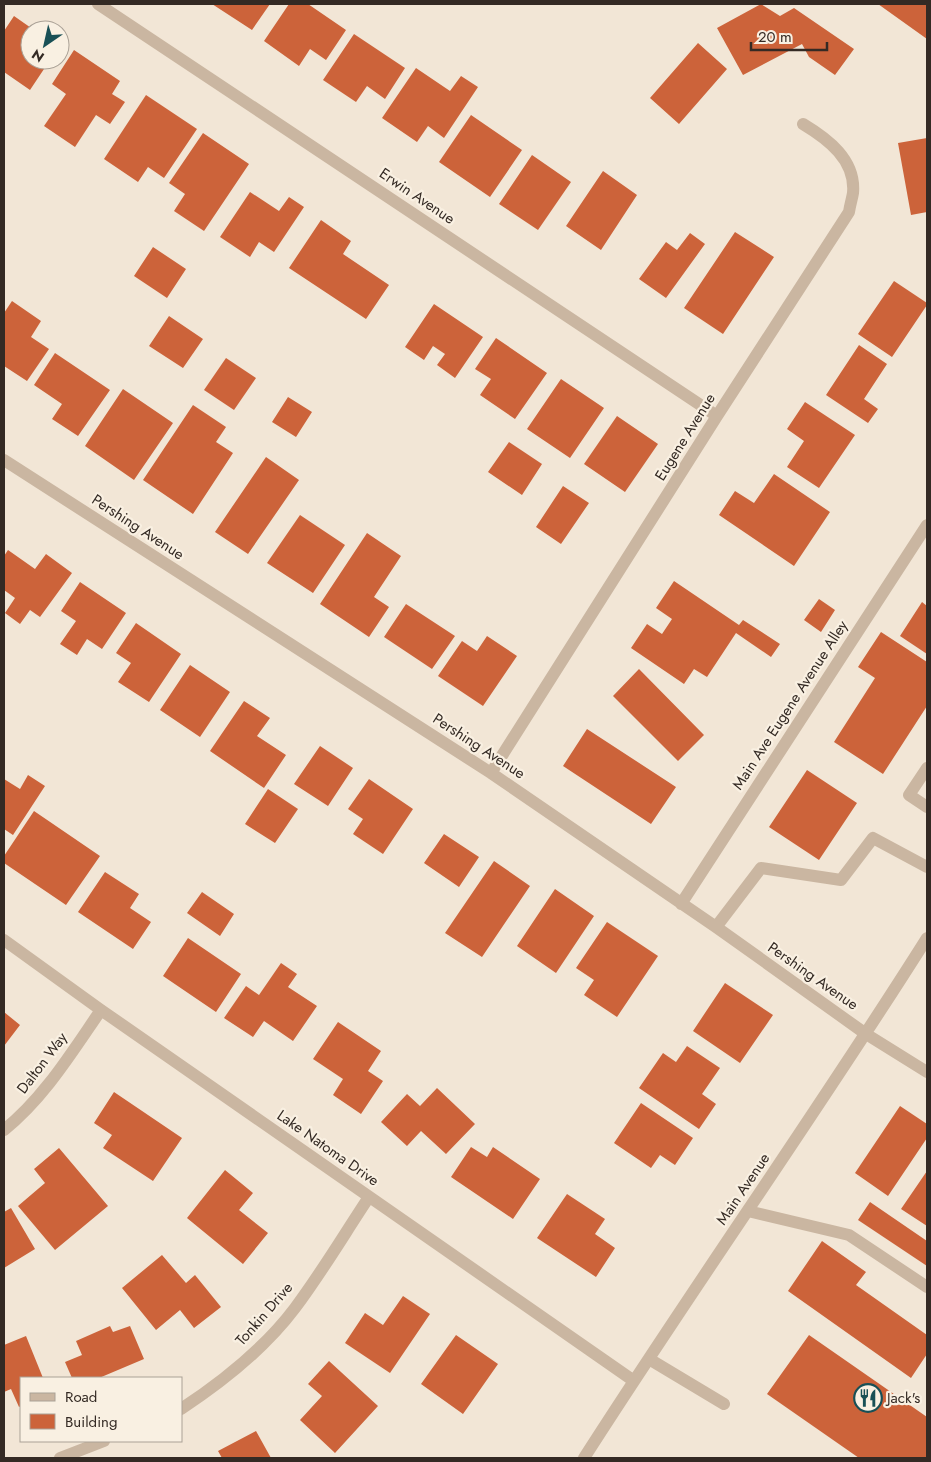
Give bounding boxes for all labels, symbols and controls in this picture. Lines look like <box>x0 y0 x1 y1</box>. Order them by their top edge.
north arrow <box>20 20 70 70</box>
scale bar <box>751 20 827 52</box>
text: 20 m <box>758 26 792 48</box>
text: N <box>28 44 48 67</box>
street label: Erwin Avenue <box>375 163 459 230</box>
street label: Eugene Avenue <box>649 389 721 485</box>
street label: Pershing Avenue <box>88 489 189 565</box>
street label: Main Ave Eugene Avenue Alley <box>727 616 853 794</box>
street label: Pershing Avenue <box>429 708 530 784</box>
street label: Pershing Avenue <box>763 937 863 1016</box>
street label: Dalton Way <box>12 1027 73 1098</box>
street label: Lake Natoma Drive <box>273 1105 384 1192</box>
street label: Main Avenue <box>711 1148 775 1229</box>
street label: Tonkin Drive <box>230 1277 298 1351</box>
legend <box>20 1377 182 1442</box>
restaurant icon: Jack's <box>853 1383 883 1413</box>
text: Road <box>65 1386 97 1408</box>
place label: Jack's <box>885 1387 920 1409</box>
text: Building <box>65 1411 117 1433</box>

